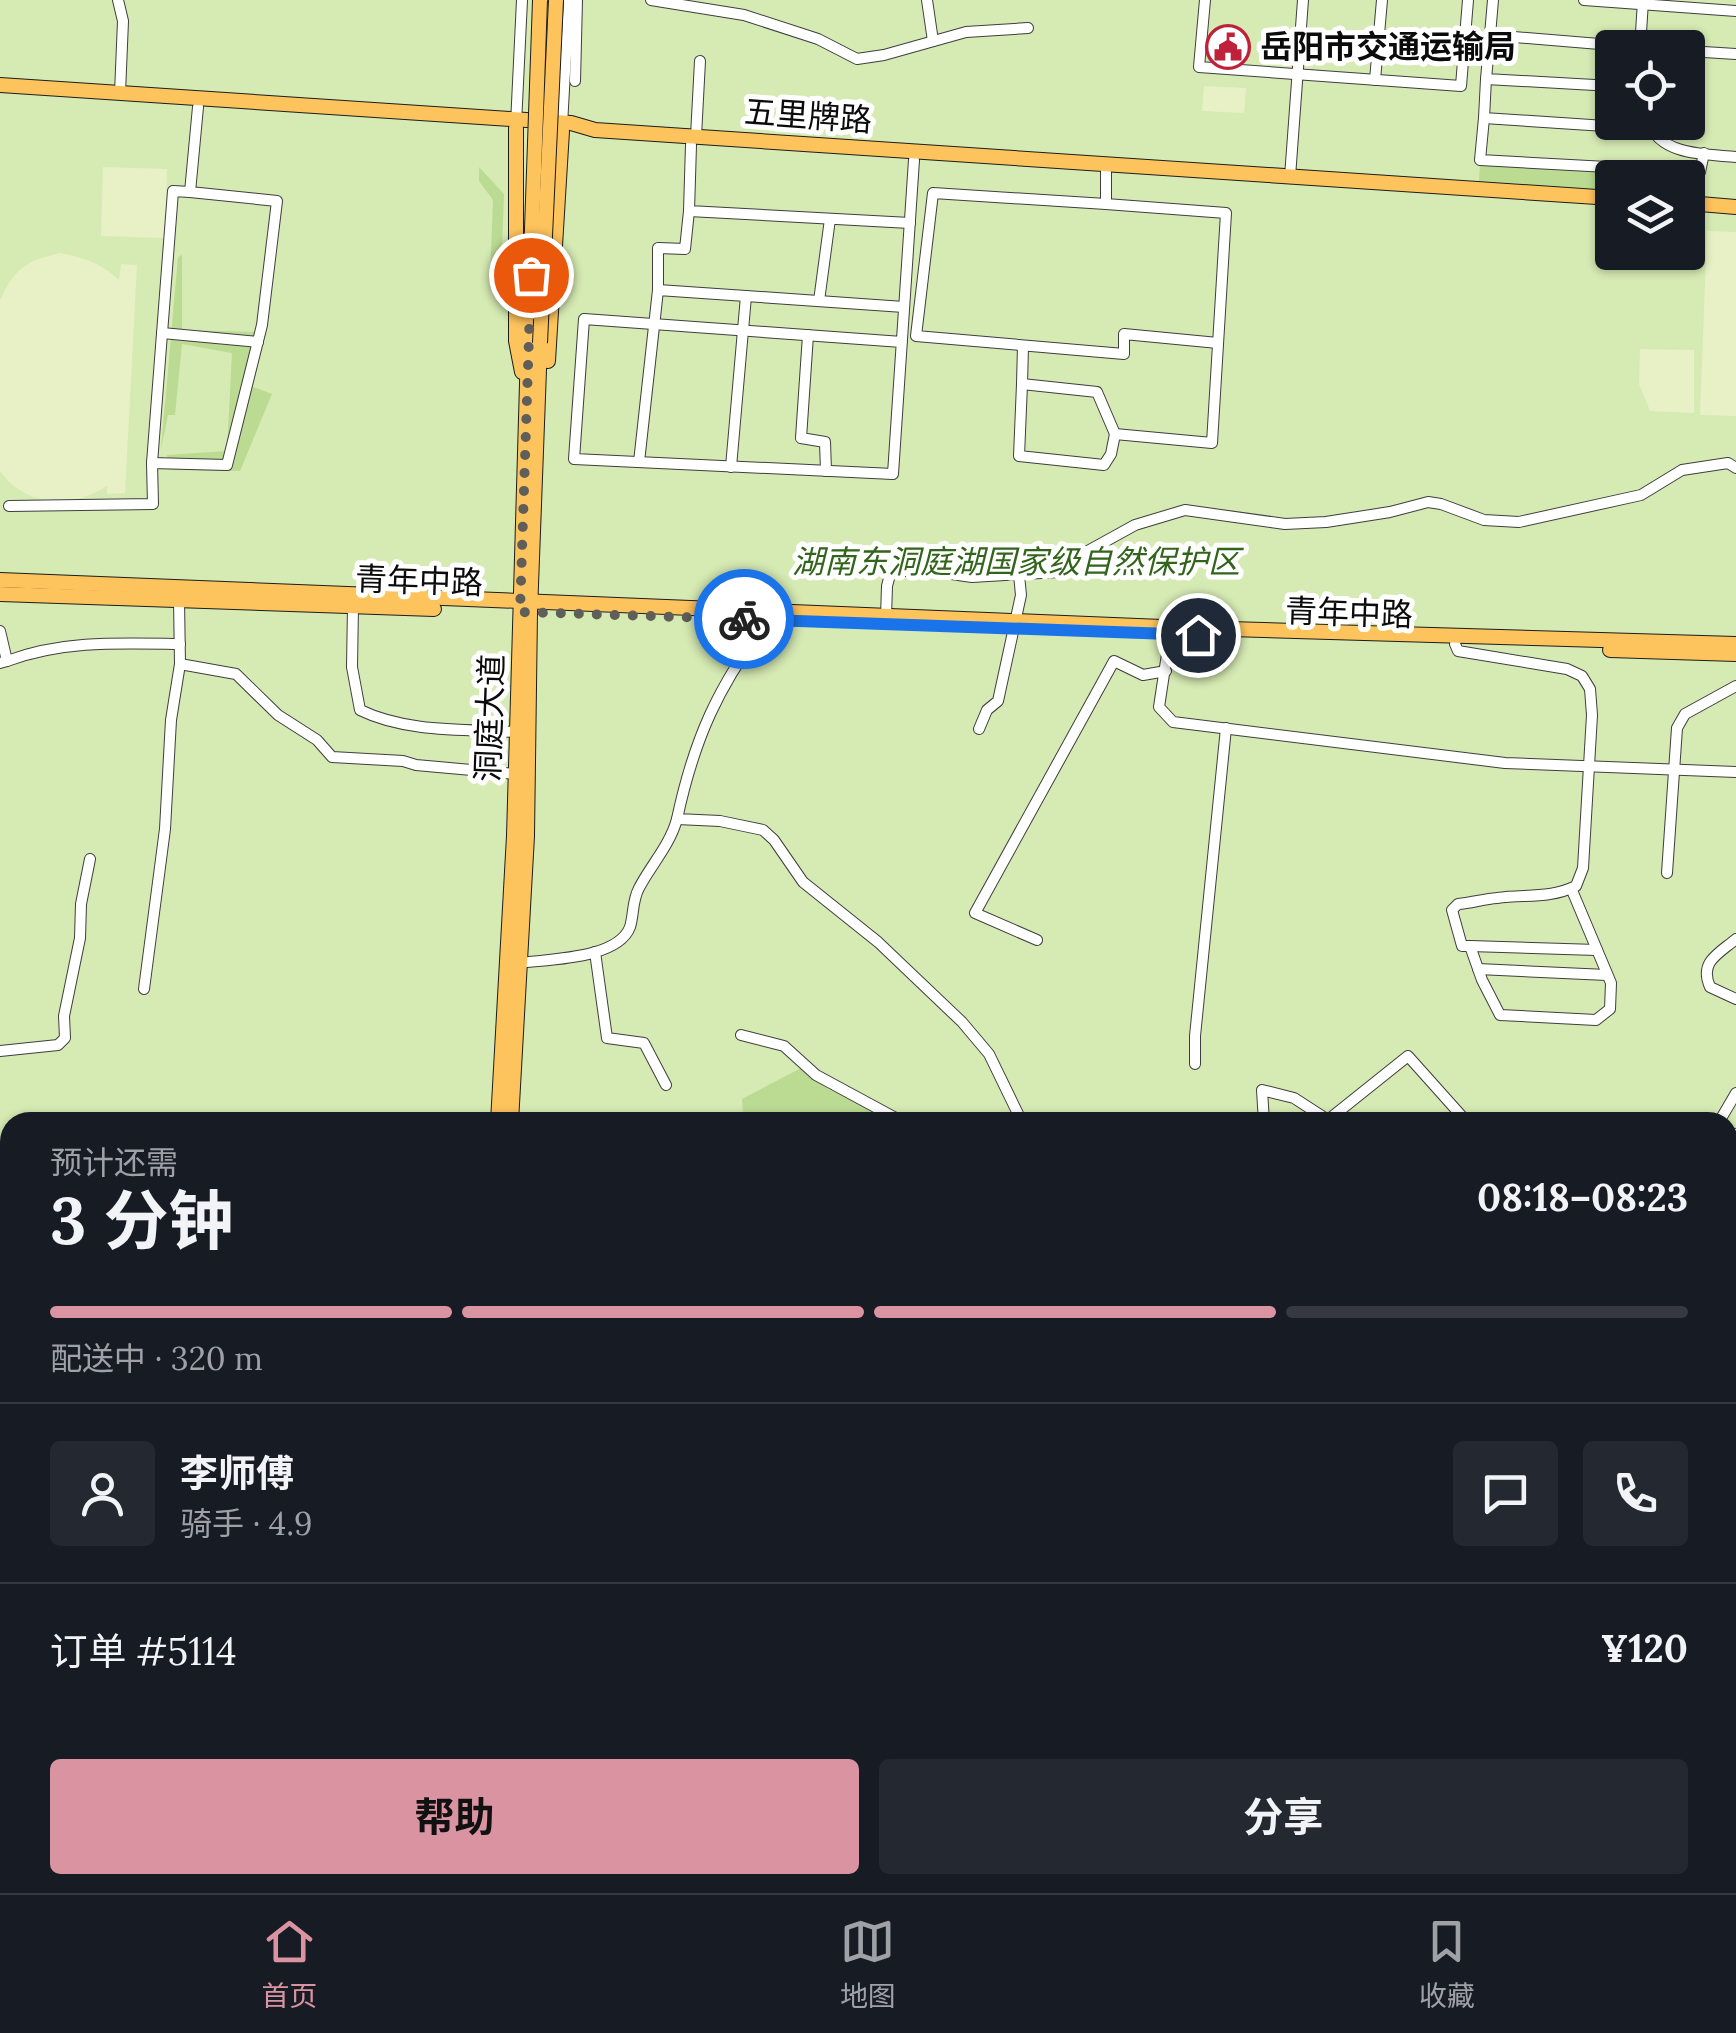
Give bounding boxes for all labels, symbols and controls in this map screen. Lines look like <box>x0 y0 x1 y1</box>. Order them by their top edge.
public building icon: 岳阳市交通运输局 <box>1205 24 1251 70</box>
place label: 岳阳市交通运输局 <box>1260 26 1516 67</box>
map controls <box>1595 30 1705 270</box>
button: locate <box>1595 30 1705 140</box>
street label: 五里牌路 <box>743 91 873 140</box>
button: layers <box>1595 160 1705 270</box>
pin <box>489 233 574 318</box>
icon: bag <box>504 248 559 303</box>
park label: 湖南东洞庭湖国家级自然保护区 <box>792 541 1244 582</box>
street label: 青年中路 <box>354 558 484 603</box>
courier <box>694 569 794 669</box>
street label: 青年中路 <box>1284 590 1414 635</box>
icon: bike <box>717 592 772 647</box>
pin <box>1156 593 1241 678</box>
icon: home <box>1171 608 1226 663</box>
street label: 洞庭大道 <box>467 653 512 783</box>
text: 预计还需 <box>50 1142 178 1183</box>
text: 08:18–08:23 <box>1477 1173 1688 1221</box>
text: 3 分钟 <box>50 1179 234 1262</box>
text: 配送中 · 320 m <box>50 1338 263 1379</box>
button: person <box>50 1441 155 1546</box>
button: chat <box>1453 1441 1558 1546</box>
button: phone <box>1583 1441 1688 1546</box>
text: 李师傅 <box>180 1449 294 1497</box>
text: 骑手 · 4.9 <box>180 1503 313 1544</box>
text: ¥120 <box>1601 1624 1688 1672</box>
text: 订单 #5114 <box>50 1627 237 1675</box>
button: 帮助 <box>50 1759 859 1874</box>
button: 分享 <box>879 1759 1688 1874</box>
tab: 首页 <box>261 1914 317 2014</box>
tab: 地图 <box>840 1914 896 2014</box>
tab: 收藏 <box>1419 1914 1475 2014</box>

